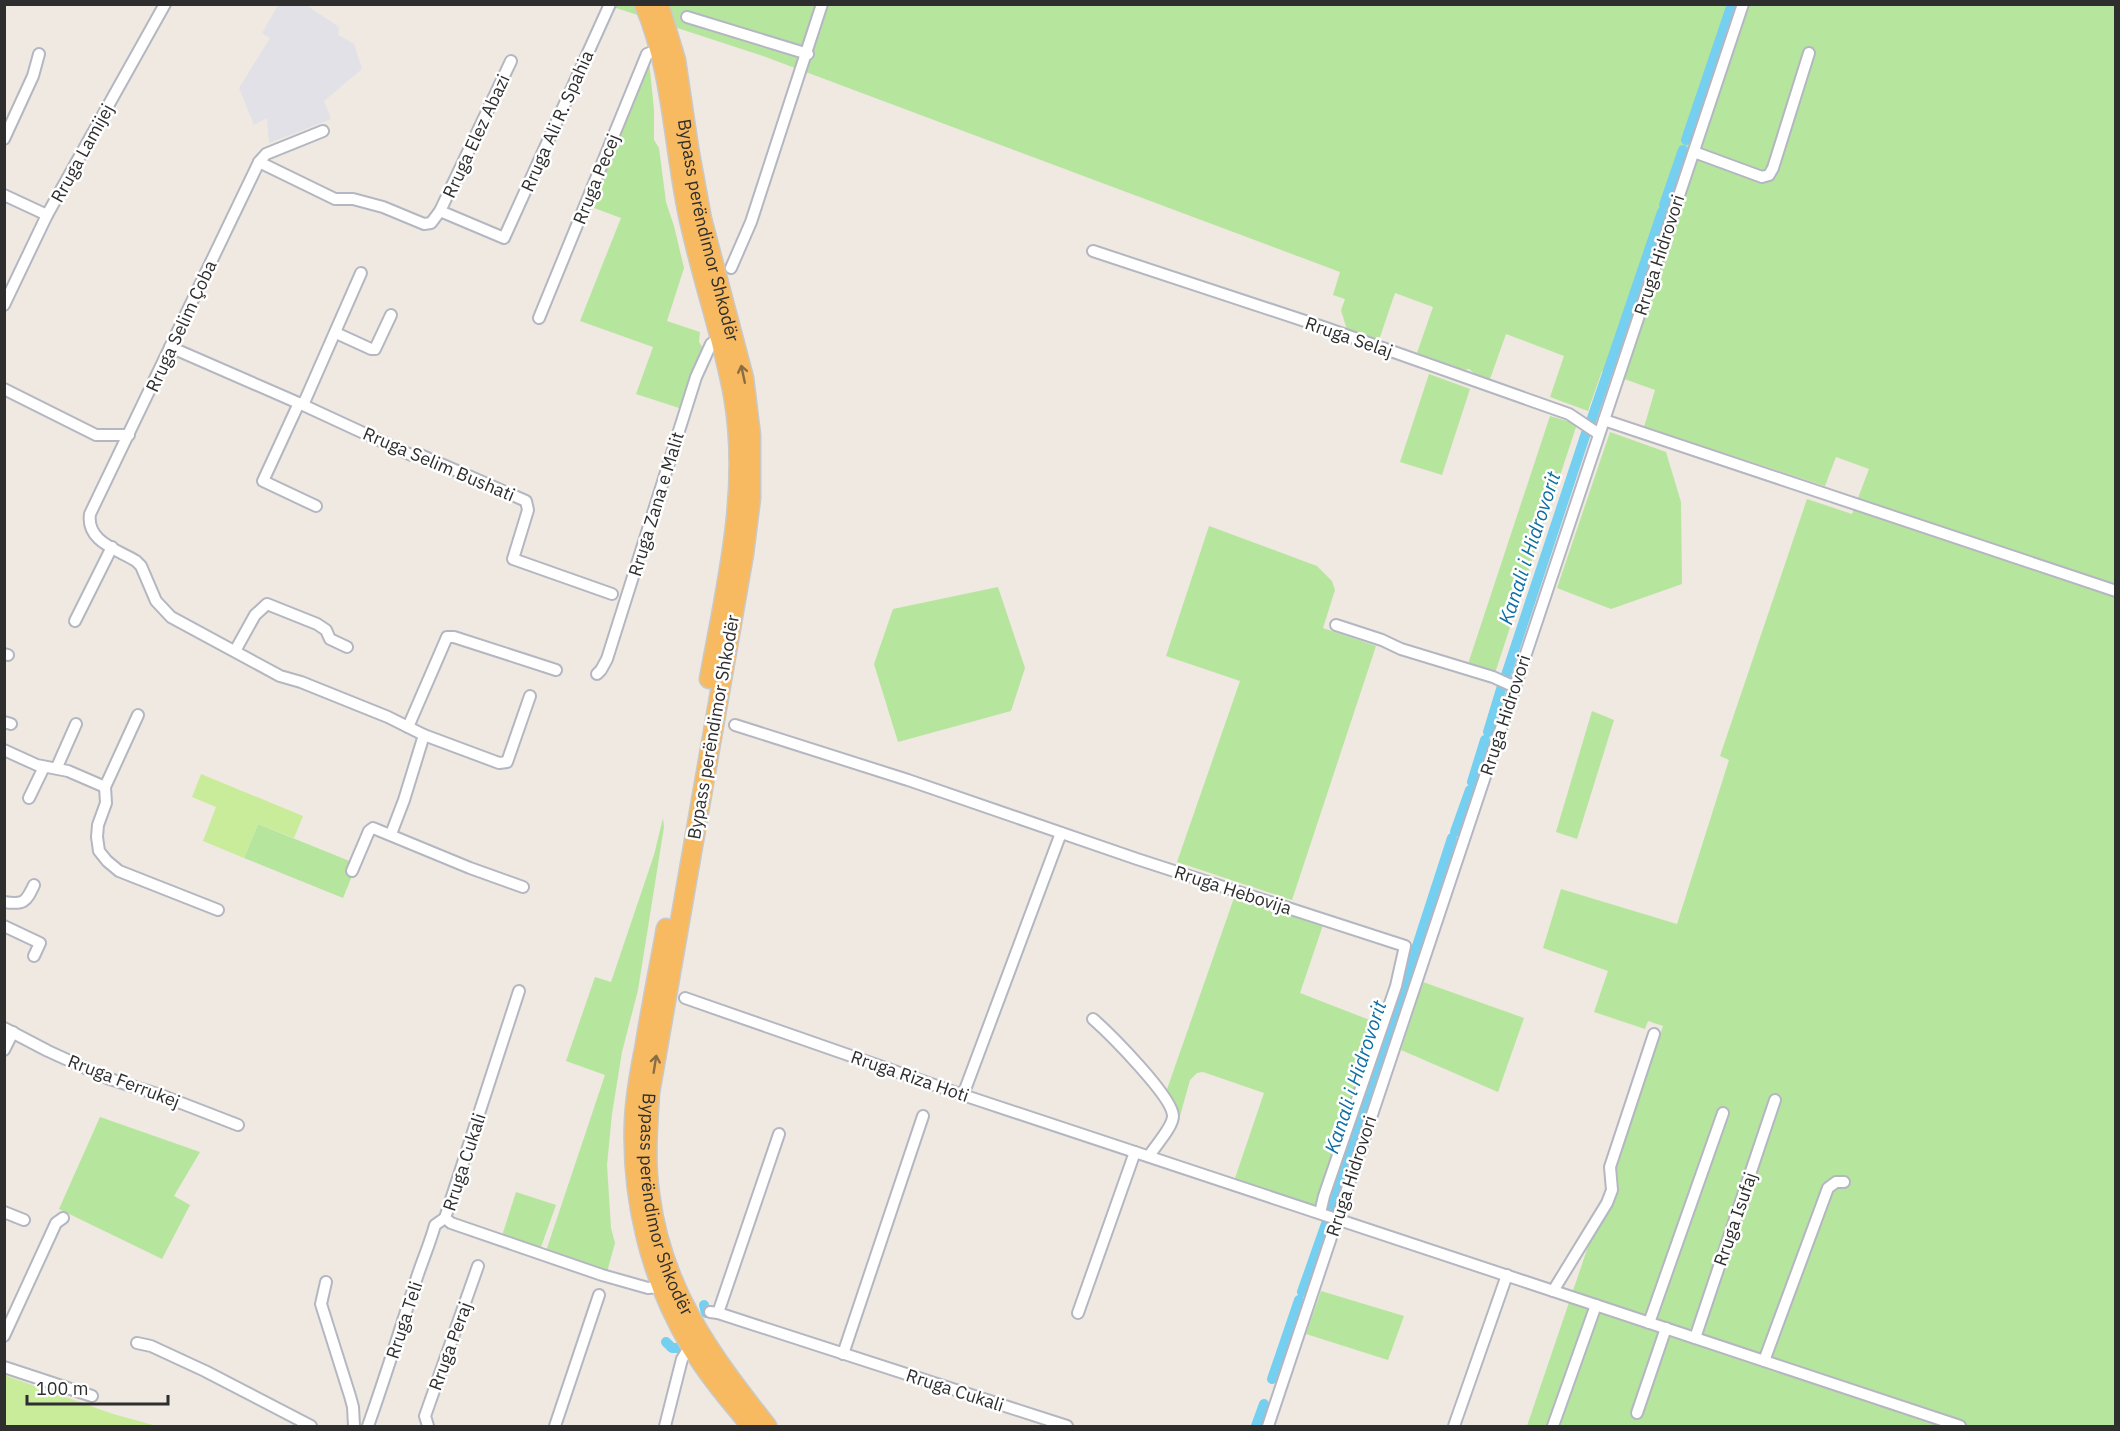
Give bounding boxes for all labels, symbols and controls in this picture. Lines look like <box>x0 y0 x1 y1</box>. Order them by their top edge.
street label: Rruga Ali R. Spahia <box>516 46 599 195</box>
street label: Rruga Elez Abazi <box>437 70 515 202</box>
street label: Rruga Lamijej <box>45 100 119 206</box>
street label: Bypass perëndimor Shkodër <box>673 117 745 344</box>
street label: Rruga Pecej <box>567 130 625 228</box>
street label: Rruga Hidrovori <box>1629 192 1689 318</box>
street label: Rruga Selim Çoba <box>140 256 222 396</box>
street label: Rruga Selaj <box>1302 311 1396 363</box>
one-way arrow <box>737 365 748 384</box>
street label: Rruga Selim Bushati <box>360 422 518 506</box>
street label: Rruga Zana e Malit <box>623 429 689 579</box>
water label: Kanali i Hidrovorit <box>1492 468 1567 628</box>
street label: Bypass perëndimor Shkodër <box>682 613 744 841</box>
street label: Rruga Hidrovori <box>1475 652 1535 778</box>
street label: Rruga Hebovija <box>1171 860 1295 920</box>
water label: Kanali i Hidrovorit <box>1318 997 1393 1157</box>
street label: Rruga Riza Hoti <box>848 1045 972 1107</box>
street label: Rruga Ferrukej <box>65 1049 183 1113</box>
one-way arrow <box>650 1055 661 1075</box>
street label: Bypass perëndimor Shkodër <box>636 1092 699 1320</box>
street label: Rruga Cukali <box>437 1110 491 1214</box>
street label: Rruga Hidrovori <box>1321 1113 1381 1239</box>
street label: Rruga Isufaj <box>1708 1169 1762 1269</box>
street label: Rruga Teli <box>381 1278 427 1362</box>
street label: Rruga Peraj <box>423 1298 477 1394</box>
street label: Rruga Cukali <box>903 1363 1007 1417</box>
scale bar <box>27 1368 168 1406</box>
text: 100 m <box>36 1377 88 1400</box>

